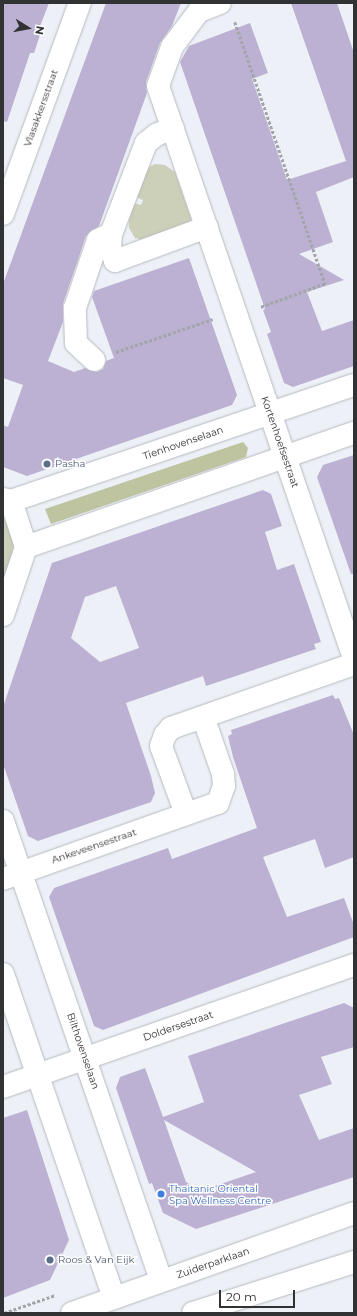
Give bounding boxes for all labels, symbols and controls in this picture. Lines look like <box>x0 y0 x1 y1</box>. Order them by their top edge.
north arrow <box>8 8 48 48</box>
text: N <box>32 25 48 36</box>
street label: Vlasakkersstraat <box>21 68 61 148</box>
street label: Kortenhoefsestraat <box>259 395 301 489</box>
street label: Tienhovenselaan <box>141 424 225 462</box>
place label: Pasha <box>55 458 85 470</box>
marker: Pasha <box>42 459 52 469</box>
street label: Ankeveensestraat <box>50 826 138 866</box>
street label: Doldersestraat <box>141 1008 215 1044</box>
street label: Bilthovenselaan <box>64 1011 102 1091</box>
place label: Thaitanic Oriental Spa Wellness Centre <box>169 1182 271 1206</box>
marker: Thaitanic Oriental Spa Wellness Centre <box>156 1189 166 1199</box>
street label: Zuiderparklaan <box>175 1245 251 1281</box>
place label: Roos & Van Eijk <box>58 1254 134 1266</box>
marker: Roos & Van Eijk <box>45 1255 55 1265</box>
scale bar <box>221 1282 297 1308</box>
text: 20 m <box>226 1289 257 1304</box>

